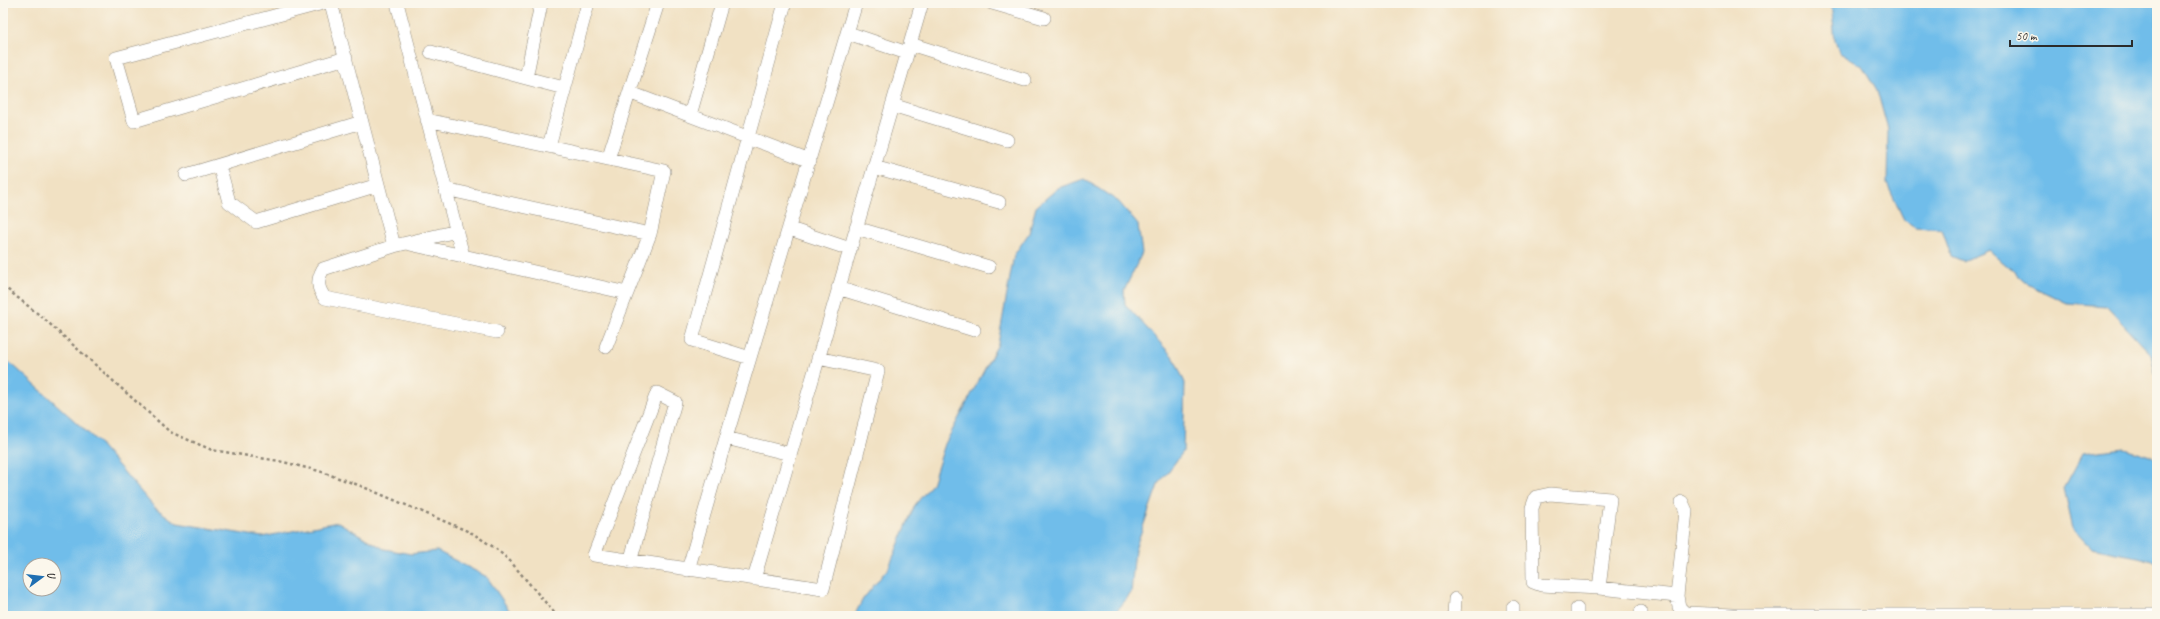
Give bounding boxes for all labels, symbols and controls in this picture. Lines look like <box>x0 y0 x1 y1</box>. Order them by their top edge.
scale bar <box>2010 22 2132 48</box>
text: 50 m <box>2016 28 2038 44</box>
north arrow <box>22 557 62 597</box>
text: U <box>44 570 60 581</box>

